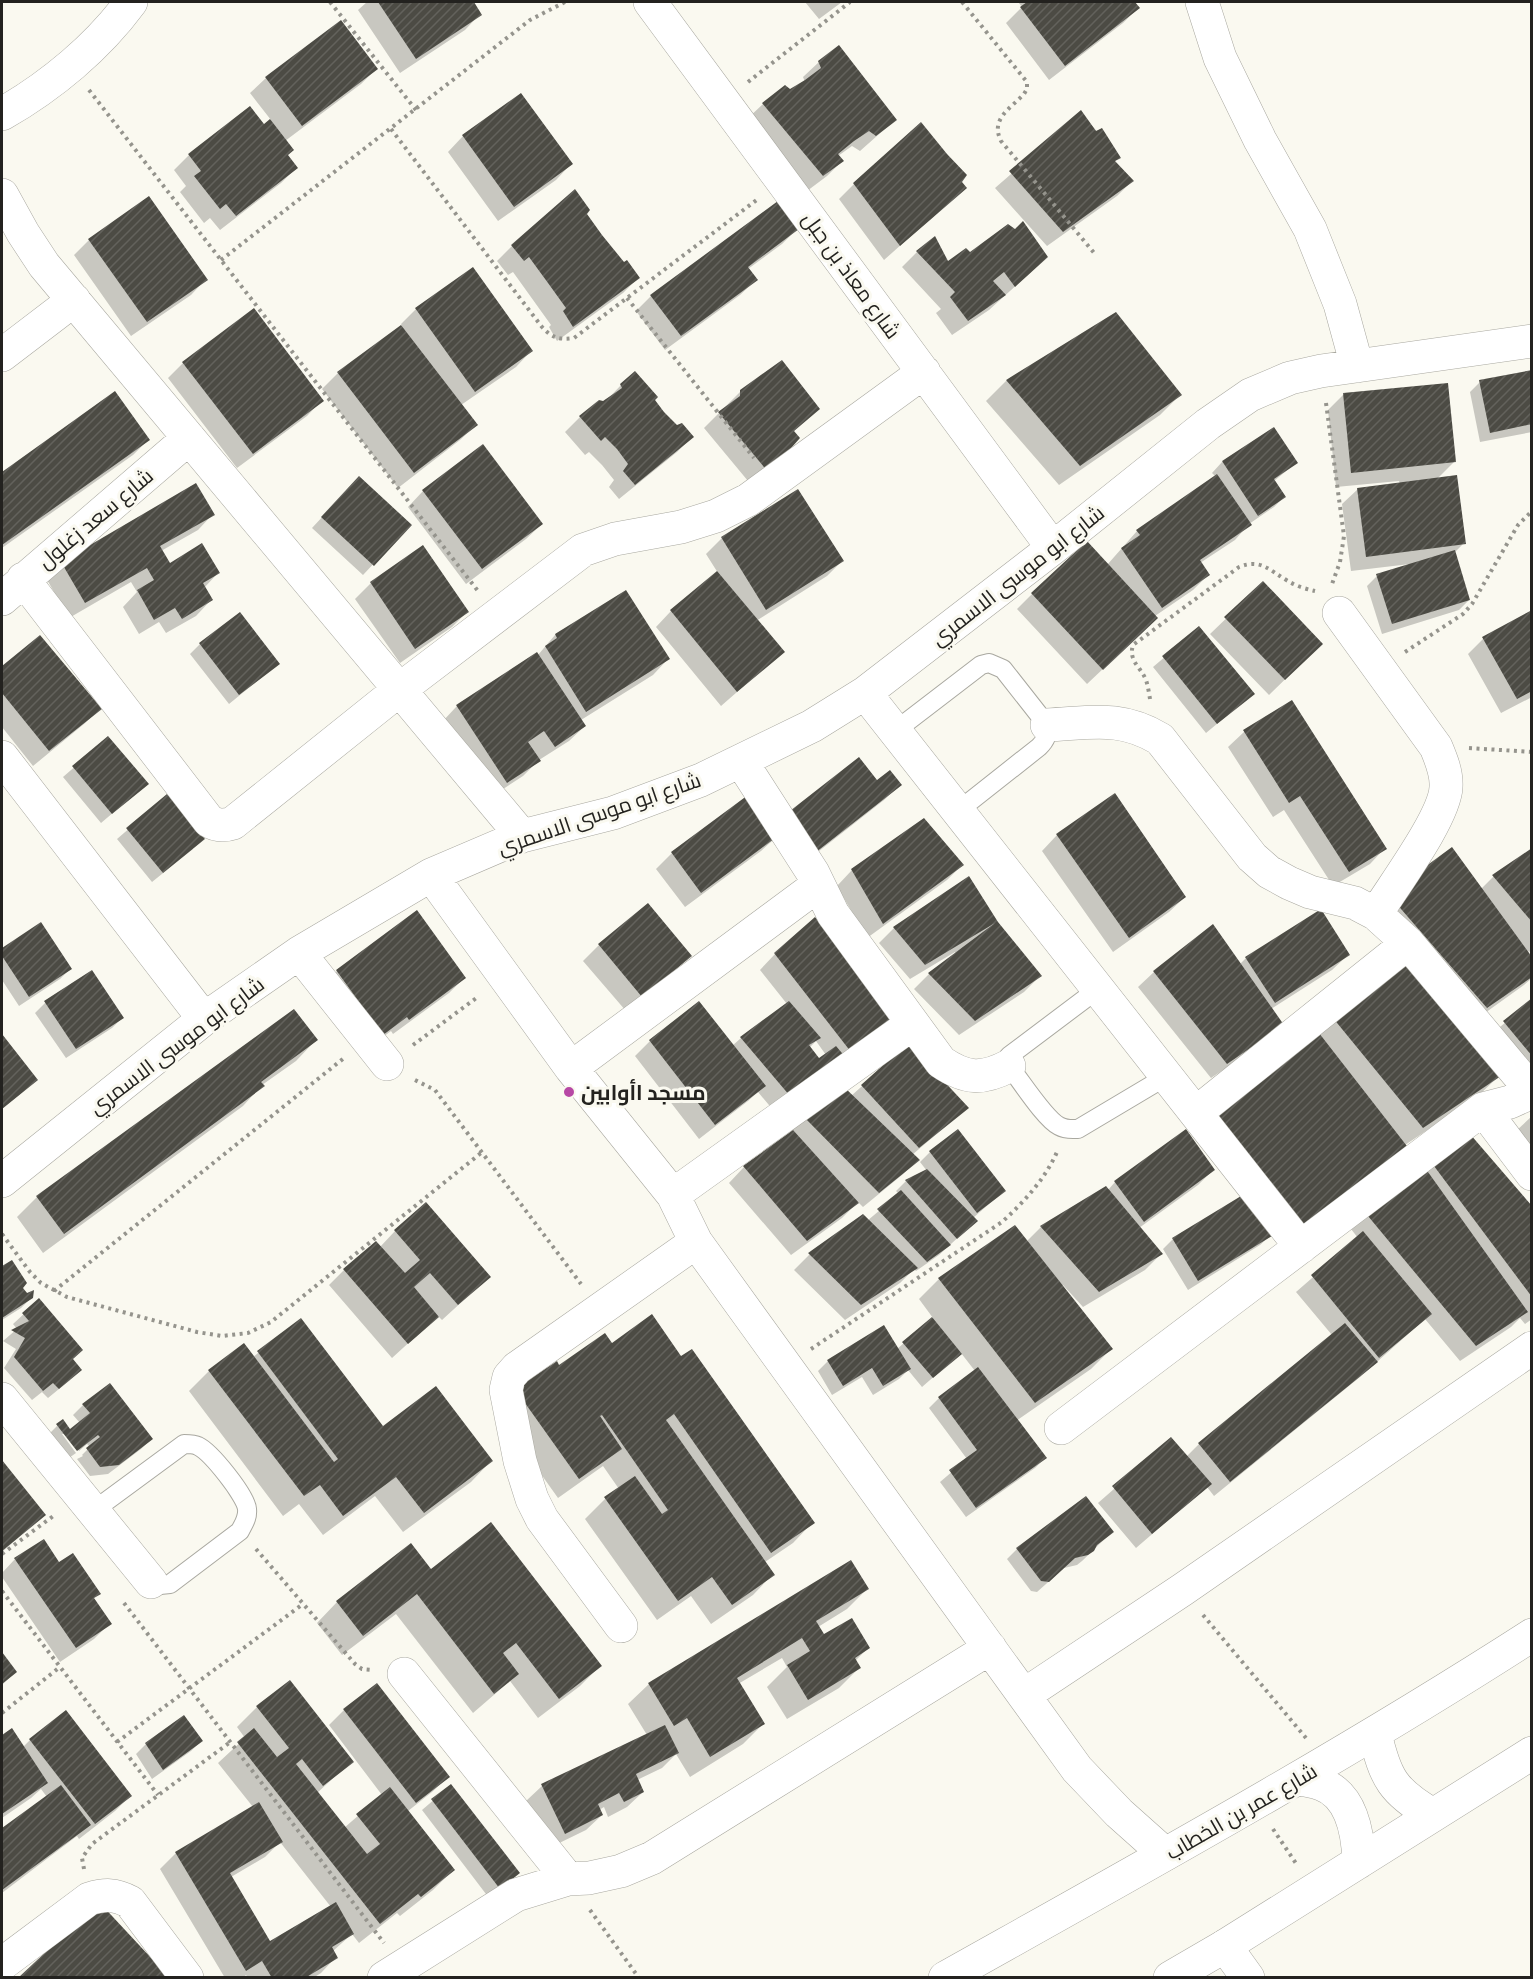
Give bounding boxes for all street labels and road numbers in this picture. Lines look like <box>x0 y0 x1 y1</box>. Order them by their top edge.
street label: شارع معاذ بن جبل <box>795 205 909 345</box>
street label: شارع سعد زغلول <box>30 460 160 576</box>
street label: شارع ابو موسى الاسمري <box>923 497 1112 654</box>
street label: شارع ابو موسى الاسمري <box>493 763 705 864</box>
street label: شارع ابو موسى الاسمري <box>81 968 271 1123</box>
street label: شارع عمر بن الخطاب <box>1159 1755 1323 1867</box>

